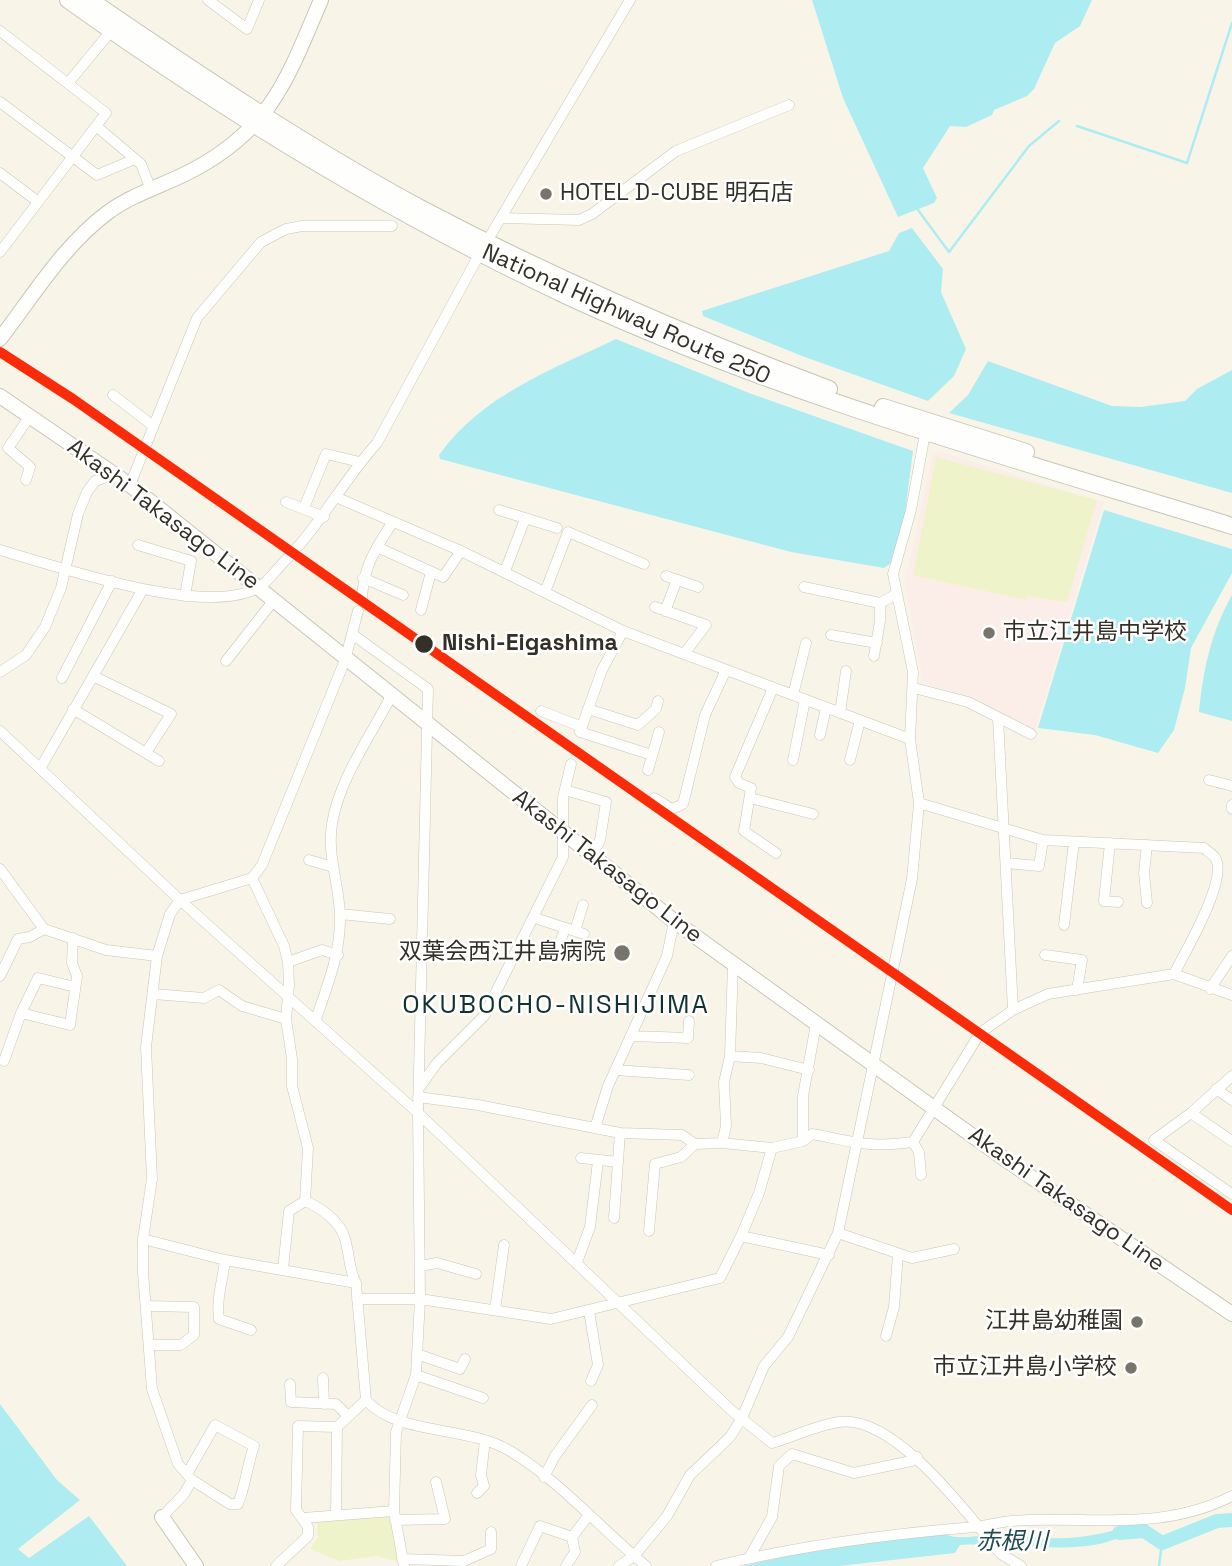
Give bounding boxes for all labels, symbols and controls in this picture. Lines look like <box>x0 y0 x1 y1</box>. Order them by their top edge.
place label: HOTEL D-CUBE 明石店 <box>560 180 794 208</box>
marker: HOTEL D-CUBE 明石店 <box>538 186 554 202</box>
street label: National Highway Route 250 <box>478 239 774 391</box>
street label: Akashi Takasago Line <box>62 434 264 596</box>
place label: 市立江井島中学校 <box>1003 619 1187 647</box>
marker: 市立江井島中学校 <box>981 625 997 641</box>
place label: Nishi-Eigashima <box>442 630 618 658</box>
marker: Nishi-Eigashima <box>413 633 435 655</box>
street label: Akashi Takasago Line <box>507 784 707 950</box>
place label: 双葉会西江井島病院 <box>399 939 606 967</box>
marker: 双葉会西江井島病院 <box>612 943 632 963</box>
district label: OKUBOCHO-NISHIJIMA <box>404 990 708 1022</box>
street label: Akashi Takasago Line <box>963 1122 1169 1278</box>
place label: 江井島幼稚園 <box>985 1308 1123 1336</box>
marker: 江井島幼稚園 <box>1129 1314 1145 1330</box>
place label: 市立江井島小学校 <box>933 1354 1117 1382</box>
marker: 市立江井島小学校 <box>1123 1360 1139 1376</box>
water label: 赤根川 <box>976 1528 1048 1556</box>

